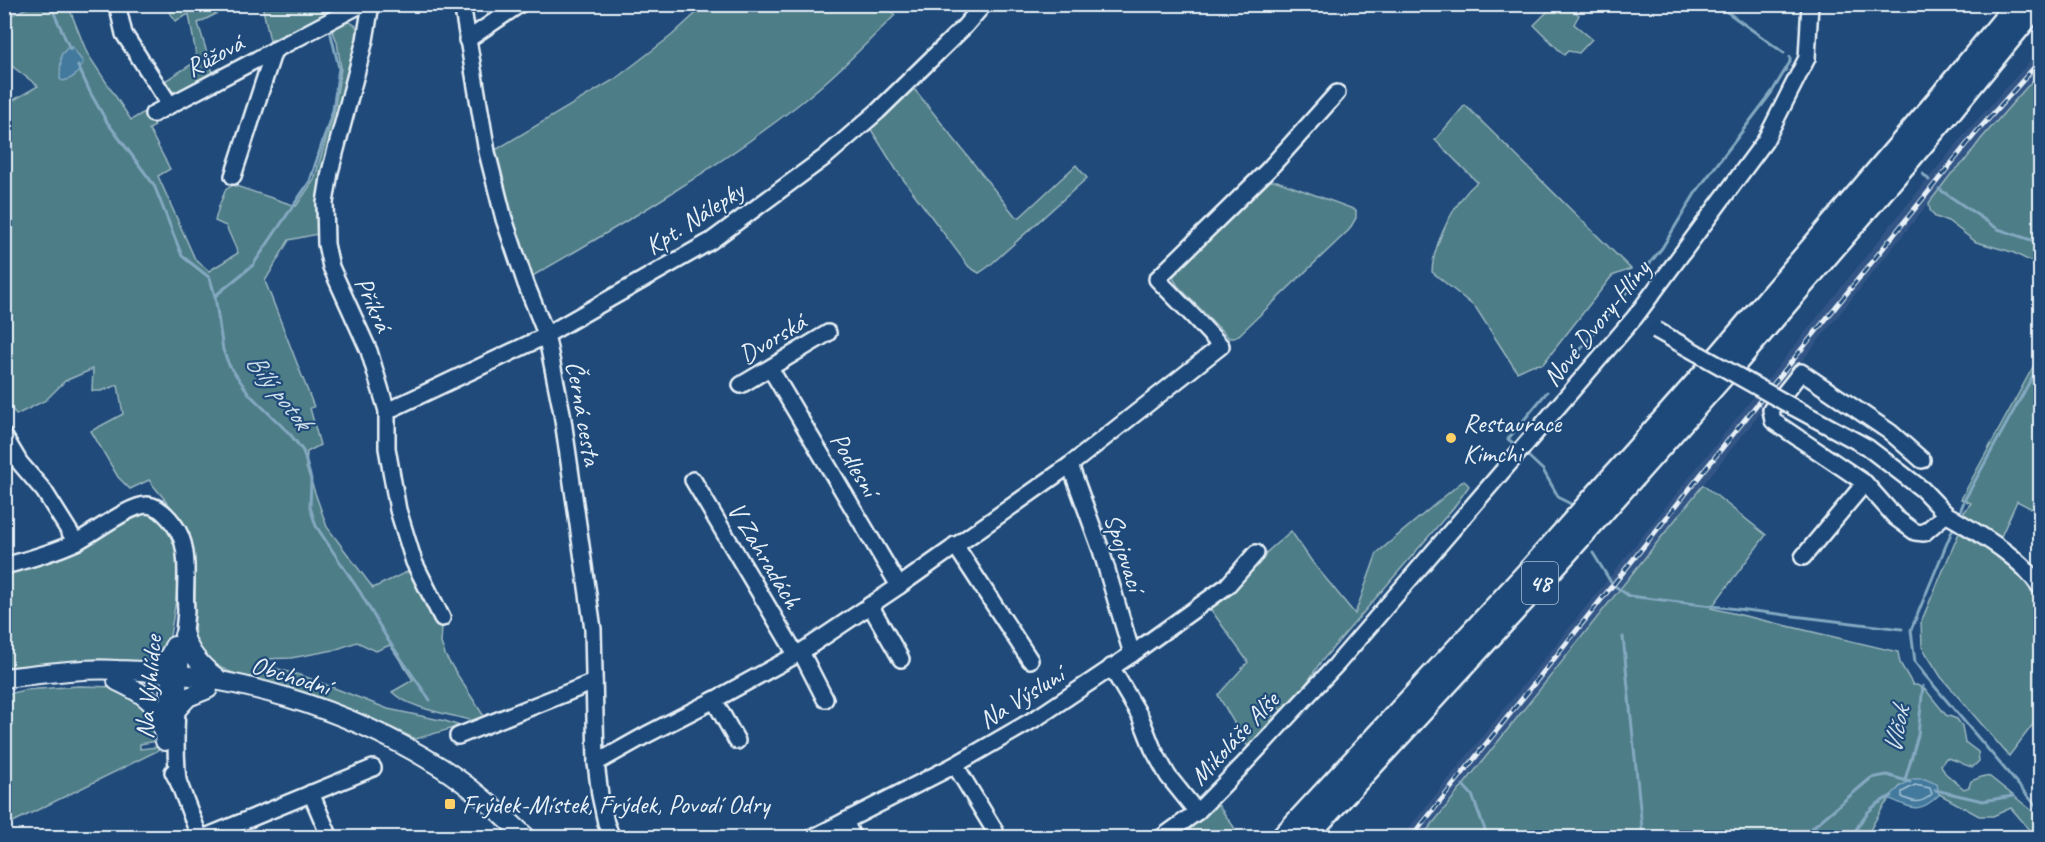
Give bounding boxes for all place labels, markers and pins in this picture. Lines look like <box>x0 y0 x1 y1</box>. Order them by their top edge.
place label: Restaurace Kimchi <box>1463 407 1563 470</box>
marker: Restaurace Kimchi <box>1444 431 1458 445</box>
place label: Frýdek-Místek, Frýdek, Povodí Odry <box>462 788 771 821</box>
marker: Frýdek-Místek, Frýdek, Povodí Odry <box>443 797 457 811</box>

